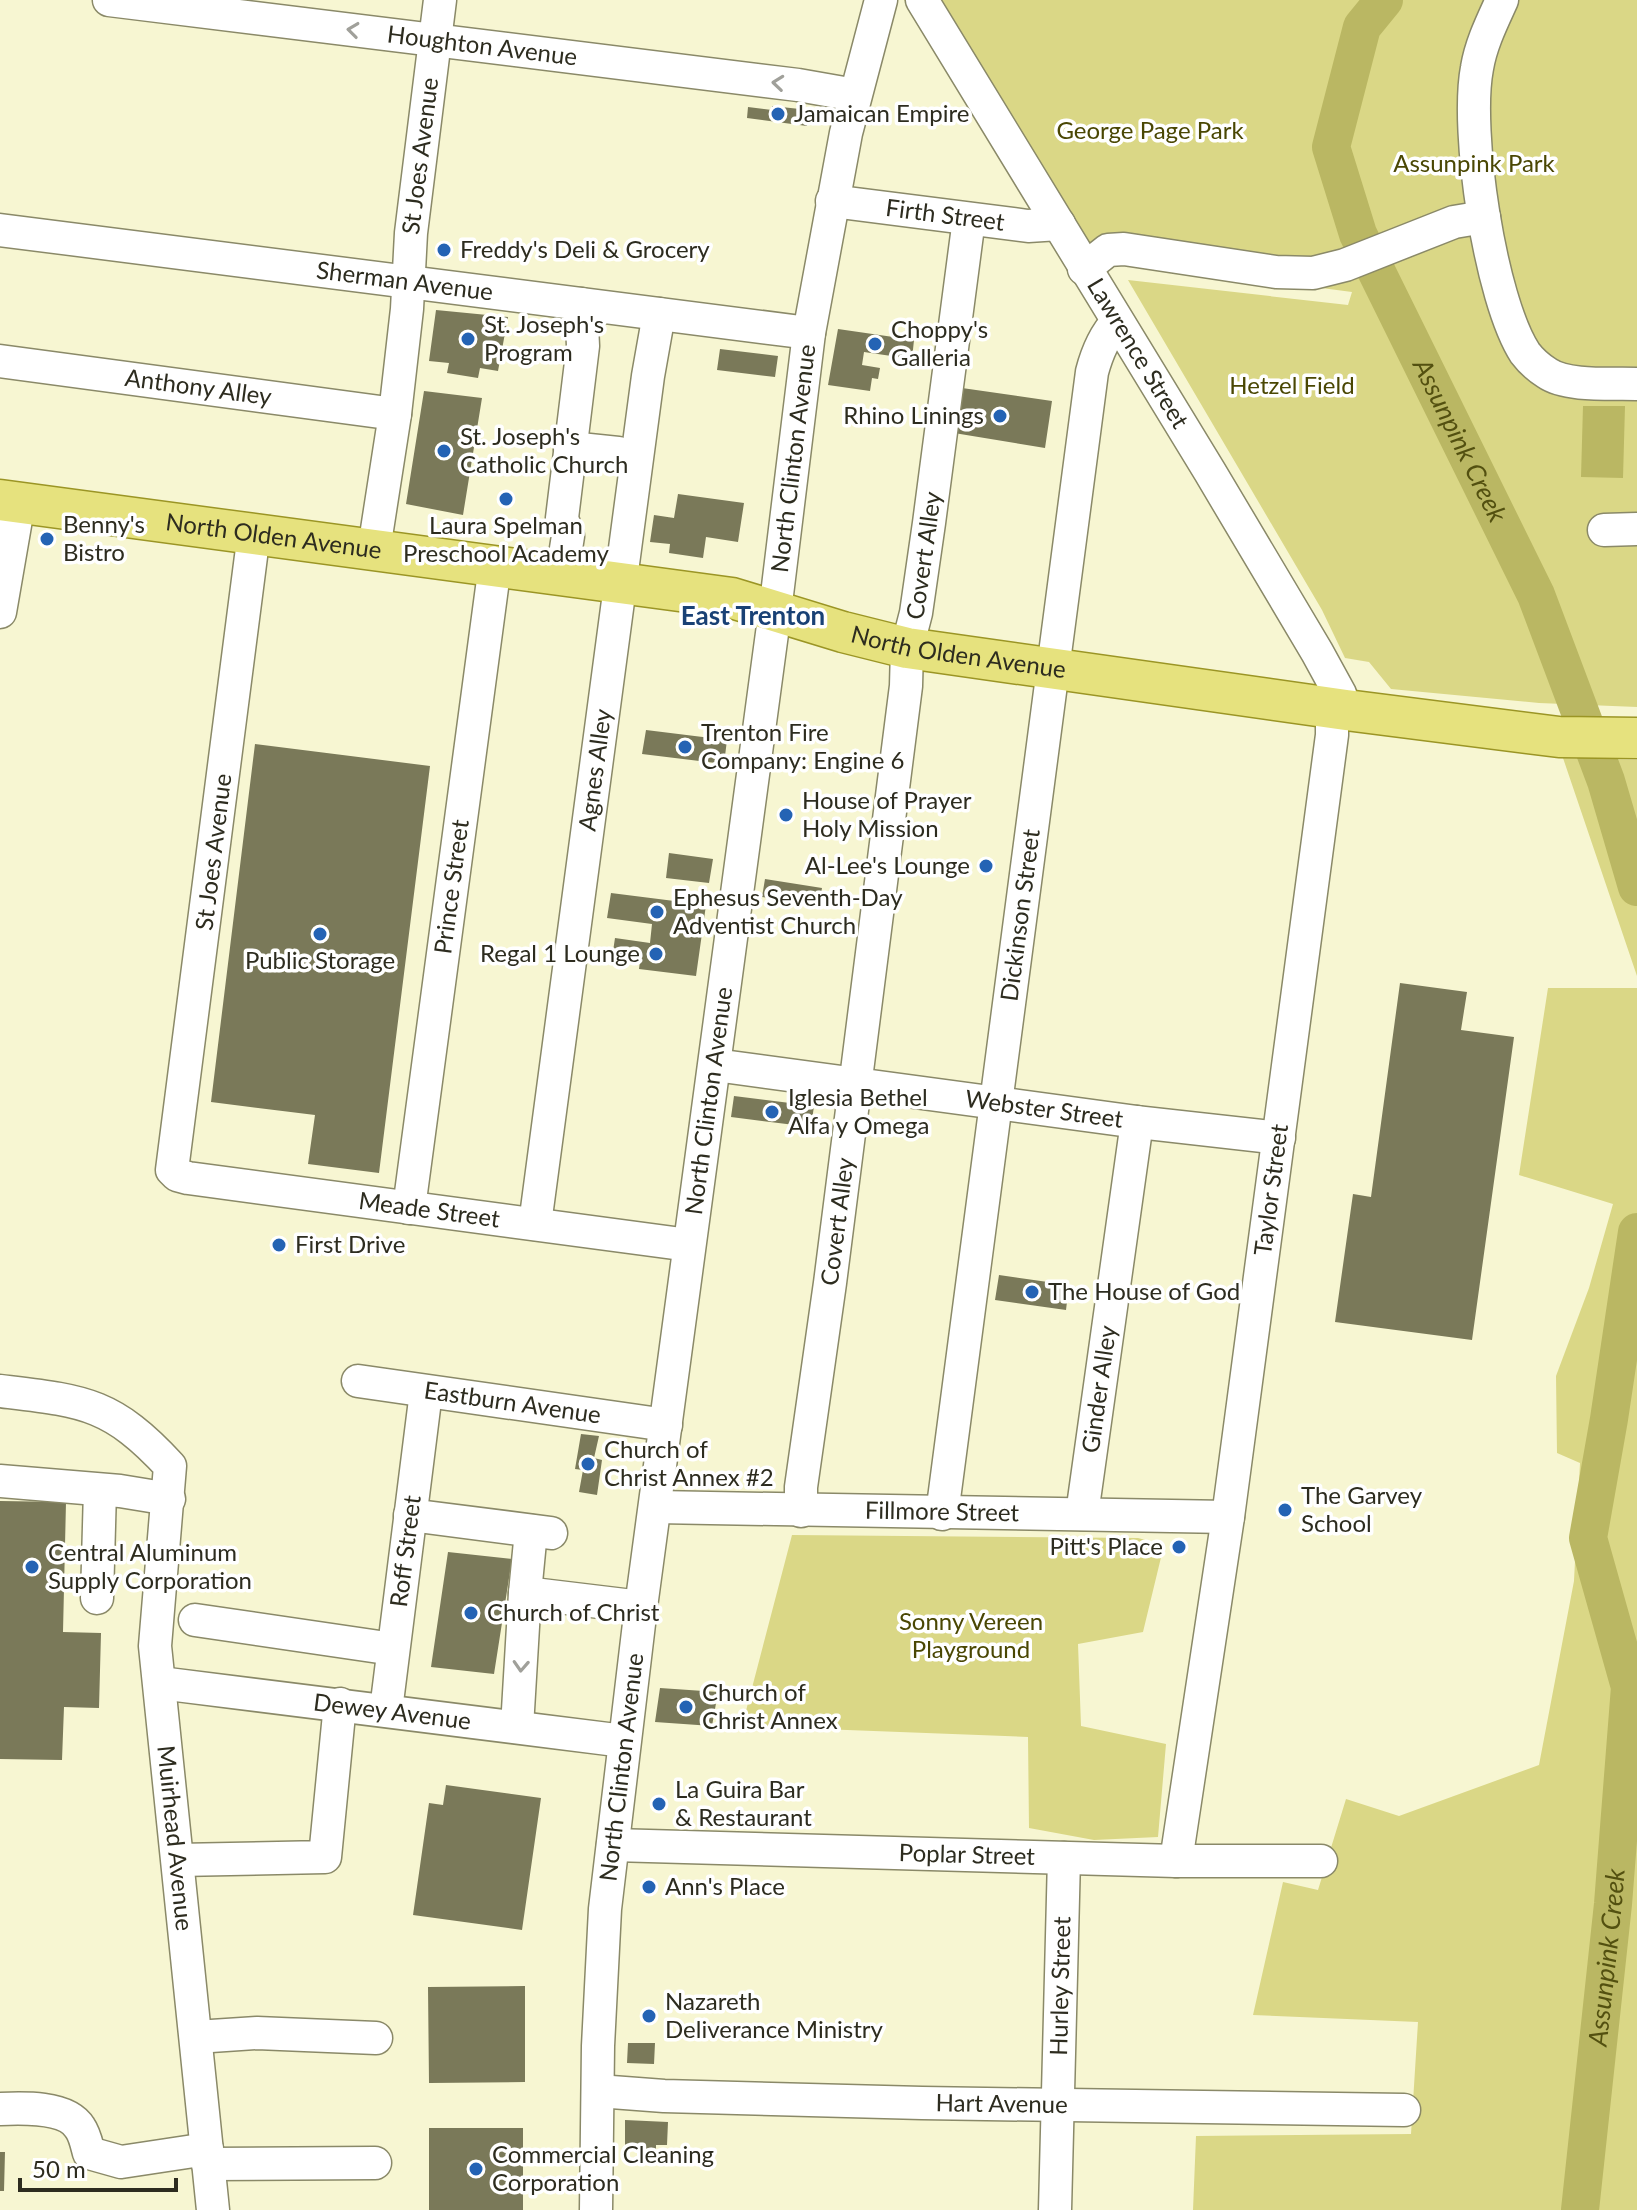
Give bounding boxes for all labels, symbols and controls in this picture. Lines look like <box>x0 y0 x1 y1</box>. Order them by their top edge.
street label: Houghton Avenue <box>386 18 579 71</box>
one-way arrow <box>346 22 359 39</box>
one-way arrow <box>771 74 784 91</box>
street label: St Joes Avenue <box>395 76 443 236</box>
place label: Jamaican Empire <box>794 98 969 127</box>
marker: Jamaican Empire <box>769 105 787 123</box>
park label: George Page Park <box>1056 115 1244 144</box>
park label: Assunpink Park <box>1393 148 1556 177</box>
street label: Firth Street <box>884 192 1007 236</box>
place label: Freddy's Deli & Grocery <box>460 234 710 263</box>
marker: Freddy's Deli & Grocery <box>435 241 453 259</box>
street label: Sherman Avenue <box>315 254 495 306</box>
street label: Lawrence Street <box>1082 272 1196 433</box>
place label: St. Joseph's Program <box>484 309 604 366</box>
place label: Choppy's Galleria <box>891 314 988 371</box>
marker: St. Joseph's Program <box>459 330 477 348</box>
marker: Choppy's Galleria <box>866 335 884 353</box>
street label: North Clinton Avenue <box>764 343 821 574</box>
water label: Assunpink Creek <box>1406 352 1515 528</box>
street label: Anthony Alley <box>123 362 274 410</box>
park label: Hetzel Field <box>1229 370 1355 399</box>
place label: Rhino Linings <box>843 400 984 429</box>
marker: Rhino Linings <box>991 407 1009 425</box>
place label: St. Joseph's Catholic Church <box>460 421 628 478</box>
marker: St. Joseph's Catholic Church <box>435 442 453 460</box>
street label: Covert Alley <box>899 489 946 621</box>
marker: Laura Spelman Preschool Academy <box>497 490 515 508</box>
street label: North Olden Avenue <box>164 506 384 564</box>
place label: Benny's Bistro <box>63 509 145 566</box>
place label: Laura Spelman Preschool Academy <box>403 510 610 567</box>
marker: Benny's Bistro <box>38 530 56 548</box>
district label: East Trenton <box>681 599 825 631</box>
street label: North Olden Avenue <box>848 619 1068 683</box>
street label: Agnes Alley <box>572 706 617 833</box>
place label: Trenton Fire Company: Engine 6 <box>701 717 904 774</box>
marker: Trenton Fire Company: Engine 6 <box>676 738 694 756</box>
street label: St Joes Avenue <box>189 772 237 932</box>
place label: House of Prayer Holy Mission <box>802 785 972 842</box>
marker: House of Prayer Holy Mission <box>777 806 795 824</box>
street label: Prince Street <box>427 817 474 956</box>
street label: Dickinson Street <box>994 827 1045 1003</box>
place label: Al-Lee's Lounge <box>805 850 970 879</box>
marker: Al-Lee's Lounge <box>977 857 995 875</box>
place label: Ephesus Seventh-Day Adventist Church <box>673 882 903 939</box>
marker: Ephesus Seventh-Day Adventist Church <box>648 903 666 921</box>
marker: Public Storage <box>311 925 329 943</box>
place label: Regal 1 Lounge <box>480 938 640 967</box>
place label: Public Storage <box>245 945 395 974</box>
marker: Regal 1 Lounge <box>647 945 665 963</box>
street label: North Clinton Avenue <box>678 985 737 1216</box>
place label: Iglesia Bethel Alfa y Omega <box>788 1082 929 1139</box>
street label: Webster Street <box>964 1083 1125 1133</box>
marker: Iglesia Bethel Alfa y Omega <box>763 1103 781 1121</box>
street label: Taylor Street <box>1247 1122 1293 1257</box>
street label: Covert Alley <box>814 1155 859 1287</box>
street label: Meade Street <box>357 1185 502 1233</box>
place label: First Drive <box>295 1229 405 1258</box>
marker: First Drive <box>270 1236 288 1254</box>
place label: The House of God <box>1048 1276 1240 1305</box>
marker: The House of God <box>1023 1283 1041 1301</box>
street label: Ginder Alley <box>1075 1323 1121 1455</box>
street label: Eastburn Avenue <box>422 1375 603 1429</box>
place label: Church of Christ Annex #2 <box>604 1434 774 1491</box>
marker: Church of Christ Annex #2 <box>579 1455 597 1473</box>
place label: The Garvey School <box>1301 1480 1423 1537</box>
street label: Roff Street <box>383 1493 426 1609</box>
street label: Fillmore Street <box>865 1495 1020 1526</box>
marker: The Garvey School <box>1276 1501 1294 1519</box>
place label: Pitt's Place <box>1049 1531 1163 1560</box>
place label: Central Aluminum Supply Corporation <box>48 1537 252 1594</box>
marker: Pitt's Place <box>1170 1538 1188 1556</box>
marker: Central Aluminum Supply Corporation <box>23 1558 41 1576</box>
place label: Church of Christ <box>487 1597 660 1626</box>
marker: Church of Christ <box>462 1604 480 1622</box>
park label: Sonny Vereen Playground <box>899 1606 1043 1663</box>
street label: North Clinton Avenue <box>592 1651 648 1883</box>
one-way arrow <box>513 1660 530 1673</box>
place label: Church of Christ Annex <box>702 1677 838 1734</box>
street label: Dewey Avenue <box>312 1686 473 1735</box>
marker: Church of Christ Annex <box>677 1698 695 1716</box>
street label: Muirhead Avenue <box>152 1744 200 1932</box>
place label: La Guira Bar & Restaurant <box>675 1774 812 1831</box>
marker: La Guira Bar & Restaurant <box>650 1795 668 1813</box>
street label: Poplar Street <box>898 1837 1036 1870</box>
water label: Assunpink Creek <box>1581 1867 1631 2049</box>
place label: Ann's Place <box>665 1871 785 1900</box>
marker: Ann's Place <box>640 1878 658 1896</box>
street label: Hurley Street <box>1043 1916 1076 2056</box>
place label: Nazareth Deliverance Ministry <box>665 1986 884 2043</box>
marker: Nazareth Deliverance Ministry <box>640 2007 658 2025</box>
street label: Hart Avenue <box>935 2087 1068 2118</box>
place label: Commercial Cleaning Corporation <box>492 2139 714 2196</box>
scale bar <box>20 2142 176 2192</box>
text: 50 m <box>32 2154 86 2183</box>
marker: Commercial Cleaning Corporation <box>467 2160 485 2178</box>

